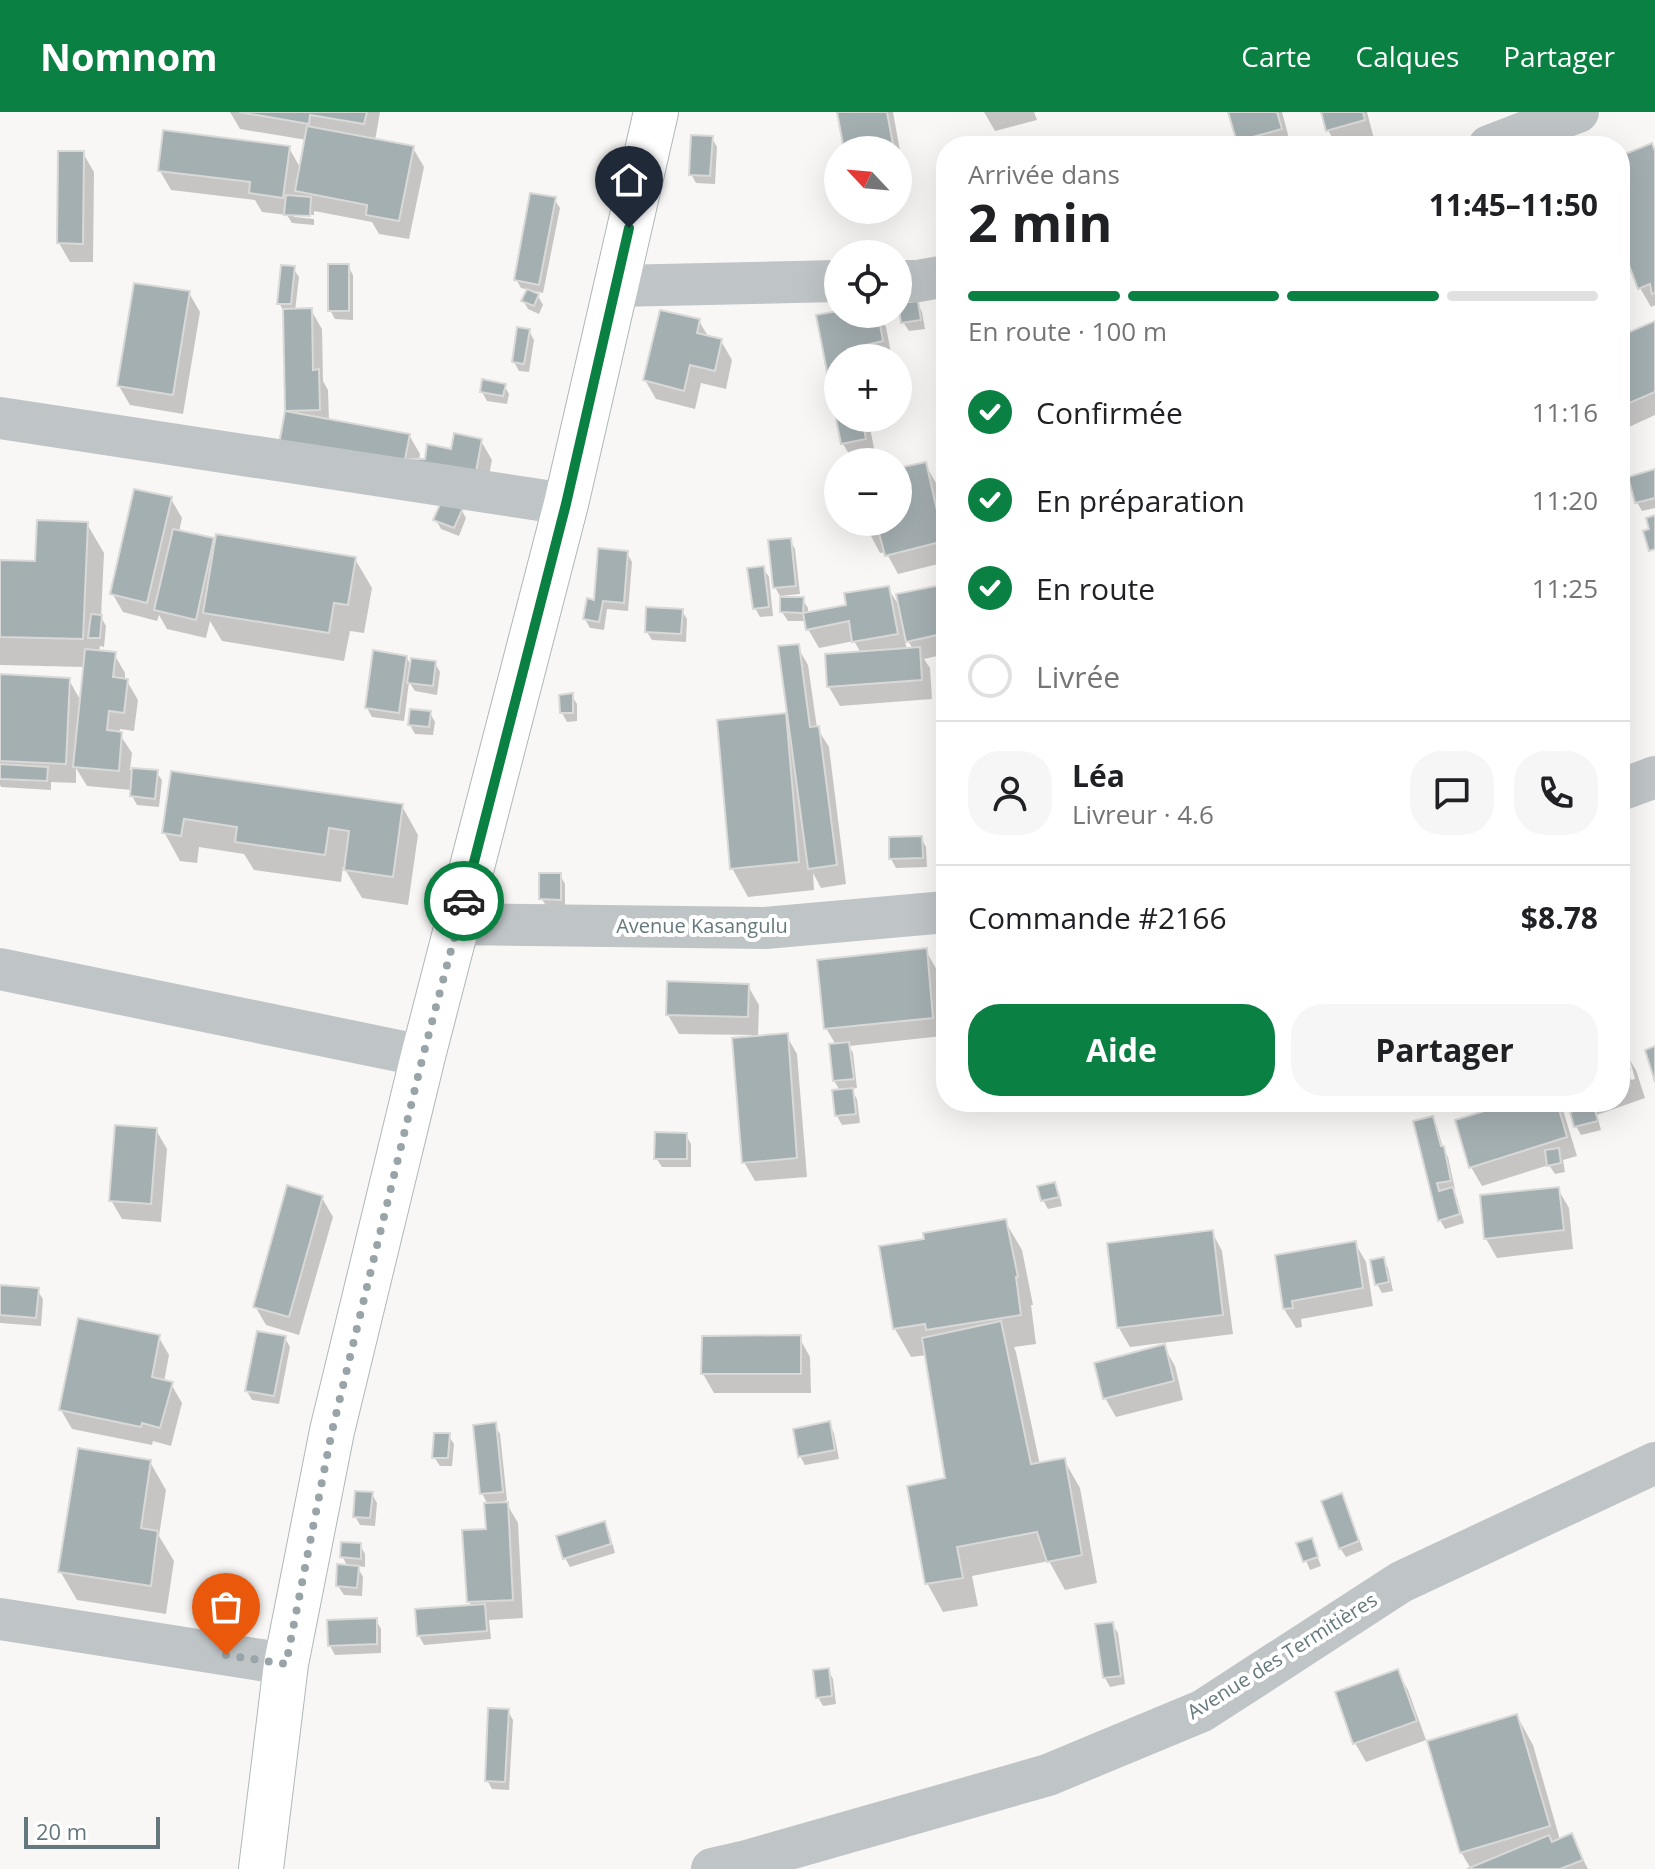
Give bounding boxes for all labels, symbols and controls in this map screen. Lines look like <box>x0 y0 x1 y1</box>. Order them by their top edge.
text: Nomnom <box>40 30 218 82</box>
text: Carte <box>1241 37 1312 75</box>
text: Calques <box>1356 37 1459 75</box>
text: Partager <box>1503 37 1615 75</box>
north arrow <box>824 136 912 224</box>
map controls <box>824 136 912 536</box>
pin <box>595 146 663 228</box>
text: Arrivée dans <box>968 156 1120 192</box>
icon: home <box>607 158 651 202</box>
text: 11:45–11:50 <box>1429 184 1598 225</box>
text: 2 min <box>968 186 1112 257</box>
button: locate <box>824 240 912 328</box>
text: En route · 100 m <box>968 313 1167 349</box>
button: + <box>824 344 912 432</box>
icon: check <box>968 390 1012 434</box>
text: Confirmée <box>1036 392 1183 433</box>
text: 11:16 <box>1532 394 1598 430</box>
button: − <box>824 448 912 536</box>
icon: check <box>968 478 1012 522</box>
text: En préparation <box>1036 480 1245 521</box>
text: 11:20 <box>1532 482 1598 518</box>
icon: check <box>968 566 1012 610</box>
text: En route <box>1036 568 1155 609</box>
text: 11:25 <box>1532 570 1598 606</box>
text: Livrée <box>1036 656 1120 697</box>
button: person <box>968 751 1052 835</box>
button: chat <box>1410 751 1494 835</box>
button: phone <box>1514 751 1598 835</box>
text: Léa <box>1072 755 1125 796</box>
text: Livreur · 4.6 <box>1072 796 1214 832</box>
courier <box>424 861 504 941</box>
icon: car <box>442 879 486 923</box>
text: Commande #2166 <box>968 897 1227 938</box>
text: $8.78 <box>1521 897 1598 938</box>
street label: Avenue Kasangulu <box>616 912 788 939</box>
button: Aide <box>968 1004 1275 1096</box>
button: Partager <box>1291 1004 1598 1096</box>
pin <box>192 1573 260 1655</box>
icon: bag <box>204 1585 248 1629</box>
street label: Avenue des Termitières <box>1182 1586 1382 1725</box>
scale bar <box>24 1813 160 1849</box>
text: 20 m <box>36 1816 87 1846</box>

